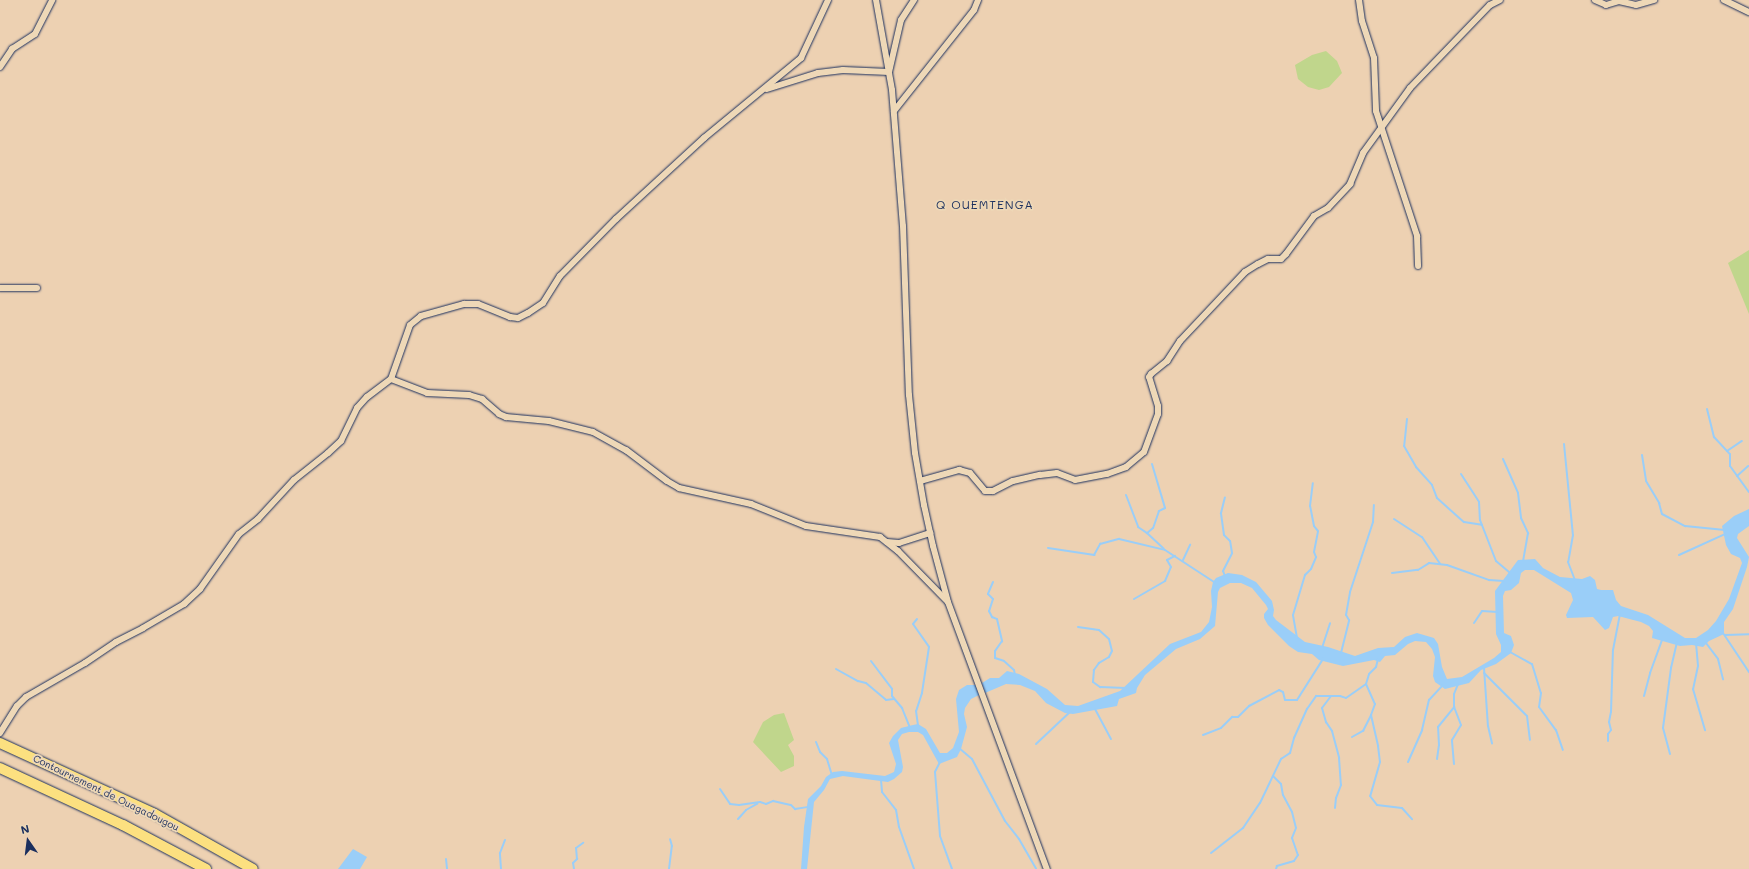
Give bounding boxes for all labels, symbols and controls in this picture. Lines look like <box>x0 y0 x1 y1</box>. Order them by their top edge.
district label: Q OUEMTENGA <box>936 198 1034 212</box>
street label: Contournement de Ouagadougou <box>31 752 181 834</box>
north arrow <box>8 821 48 861</box>
text: N <box>19 821 31 837</box>

